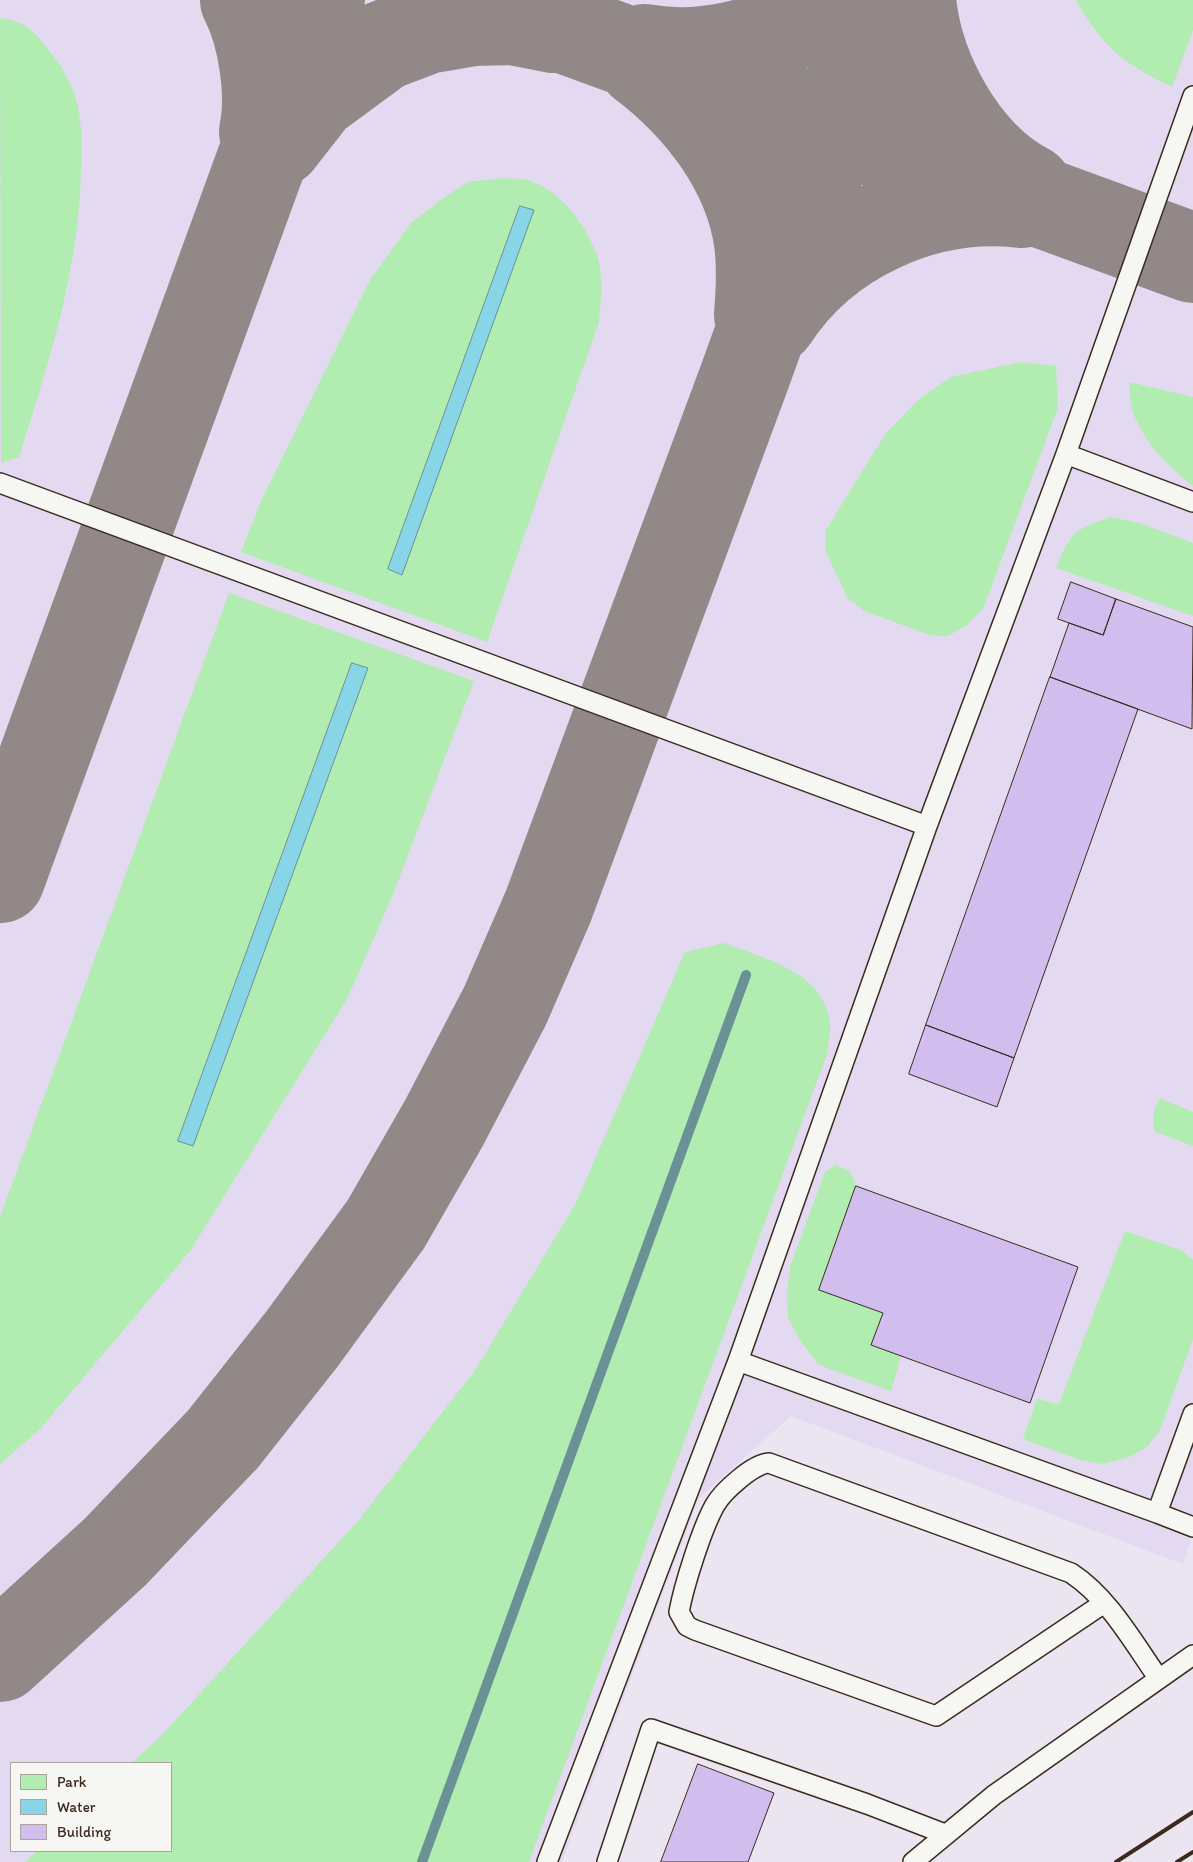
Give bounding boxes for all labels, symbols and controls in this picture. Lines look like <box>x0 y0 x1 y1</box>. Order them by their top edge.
legend <box>10 1762 172 1852</box>
text: Park <box>57 1773 87 1791</box>
text: Water <box>57 1798 95 1816</box>
text: Building <box>57 1823 111 1841</box>

